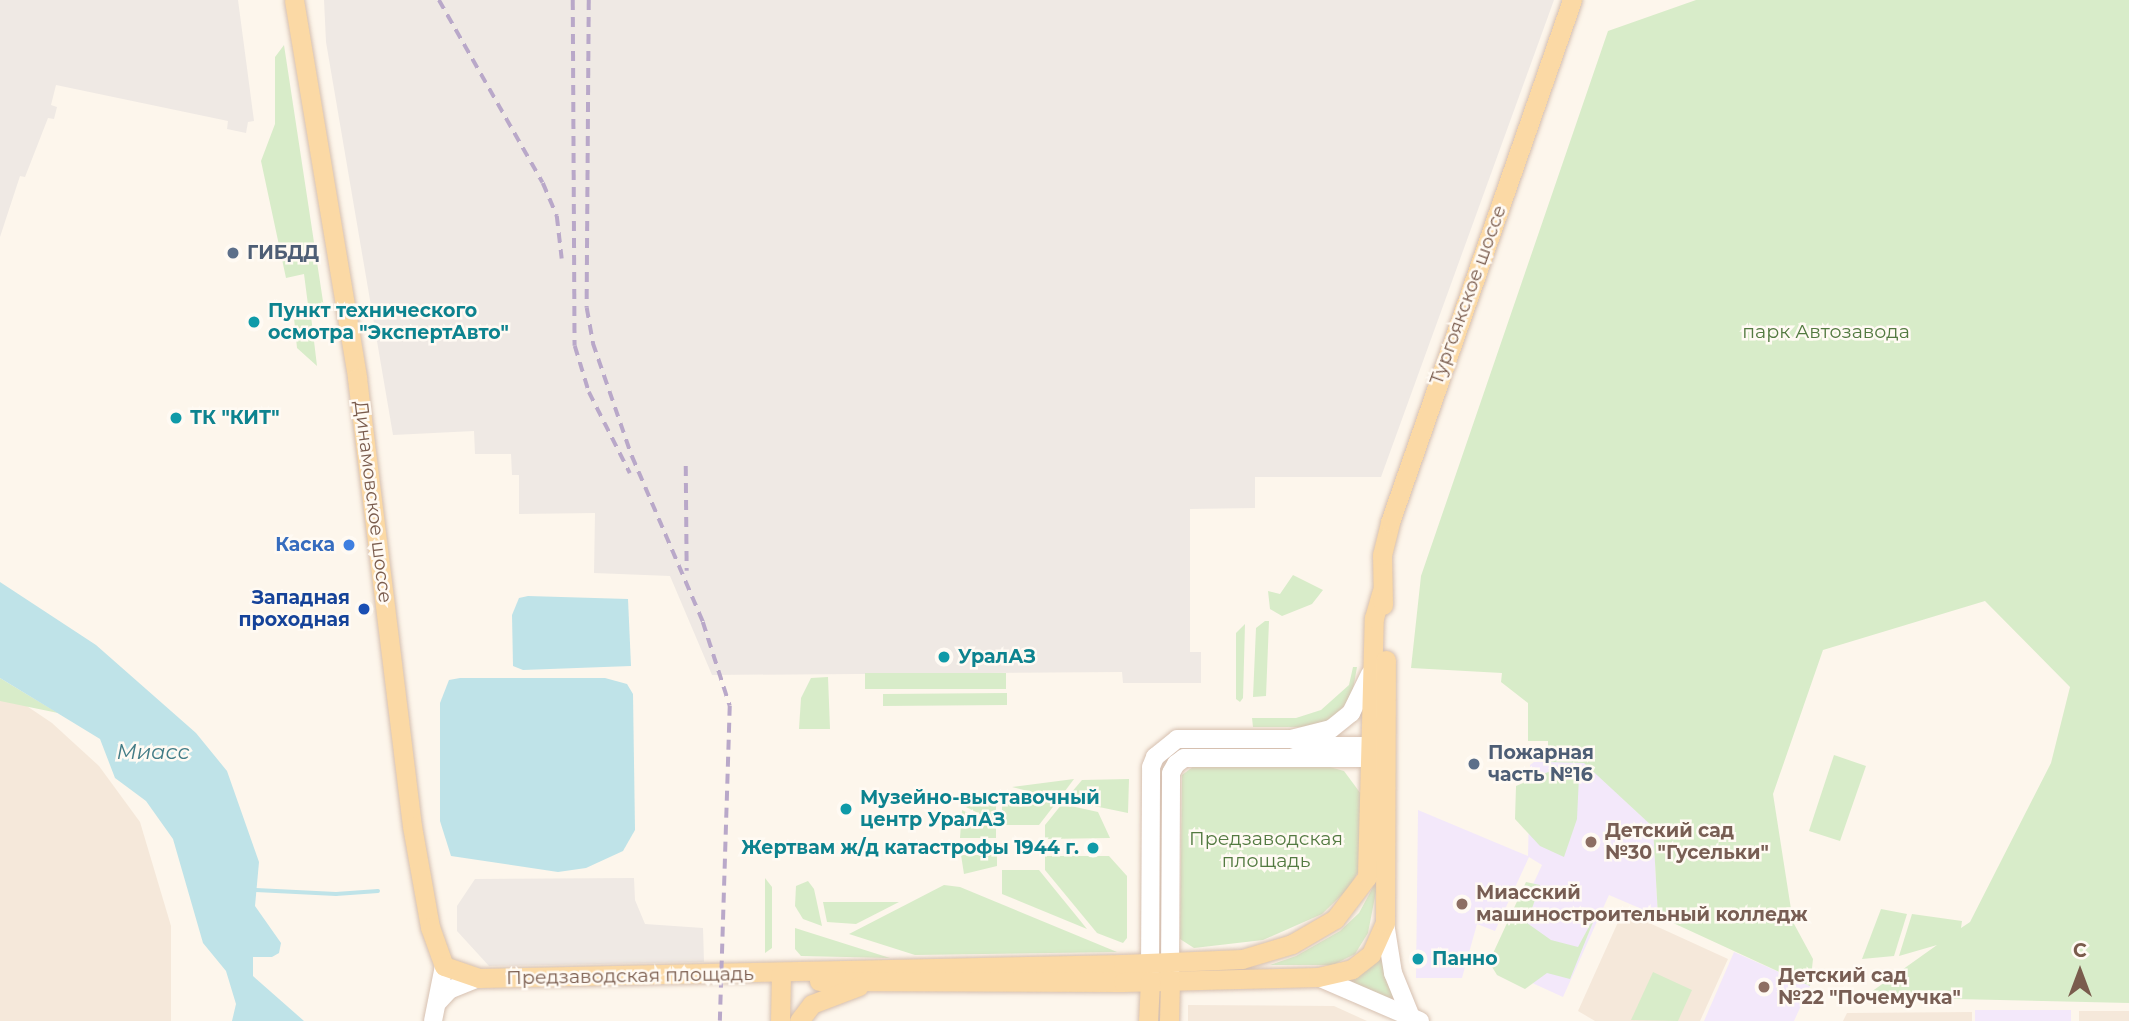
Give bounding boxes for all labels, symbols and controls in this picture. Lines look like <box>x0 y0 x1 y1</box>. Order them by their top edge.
street label: Тургоякское шоссе <box>1425 202 1511 388</box>
place label: ГИБДД <box>247 242 319 264</box>
marker: ГИБДД <box>225 245 241 261</box>
place label: Пункт технического осмотра "ЭкспертАвто" <box>268 300 509 344</box>
marker: Пункт технического осмотра "ЭкспертАвто" <box>246 314 262 330</box>
park label: парк Автозавода <box>1742 321 1910 343</box>
street label: Динамовское шоссе <box>349 400 397 604</box>
place label: ТК "КИТ" <box>190 407 280 429</box>
marker: ТК "КИТ" <box>168 410 184 426</box>
place label: Каска <box>275 534 335 556</box>
marker: Каска <box>341 537 357 553</box>
place label: Западная проходная <box>239 587 350 631</box>
marker: Западная проходная <box>356 601 372 617</box>
place label: УралАЗ <box>958 646 1036 668</box>
marker: УралАЗ <box>936 649 952 665</box>
water label: Миасс <box>116 739 190 765</box>
place label: Пожарная часть №16 <box>1488 742 1594 786</box>
marker: Пожарная часть №16 <box>1466 756 1482 772</box>
place label: Музейно-выставочный центр УралАЗ <box>860 787 1100 831</box>
marker: Музейно-выставочный центр УралАЗ <box>838 801 854 817</box>
place label: Детский сад №30 "Гусельки" <box>1605 820 1769 864</box>
park label: Предзаводская площадь <box>1189 828 1343 872</box>
marker: Детский сад №30 "Гусельки" <box>1583 834 1599 850</box>
place label: Жертвам ж/д катастрофы 1944 г. <box>741 837 1079 859</box>
marker: Жертвам ж/д катастрофы 1944 г. <box>1085 840 1101 856</box>
place label: Миасский машиностроительный колледж <box>1476 882 1808 926</box>
marker: Миасский машиностроительный колледж <box>1454 896 1470 912</box>
north arrow <box>2045 937 2115 1007</box>
text: С <box>2073 939 2087 962</box>
place label: Панно <box>1432 948 1498 970</box>
marker: Панно <box>1410 951 1426 967</box>
street label: Предзаводская площадь <box>506 962 754 990</box>
place label: Детский сад №22 "Почемучка" <box>1778 965 1961 1009</box>
marker: Детский сад №22 "Почемучка" <box>1756 979 1772 995</box>

